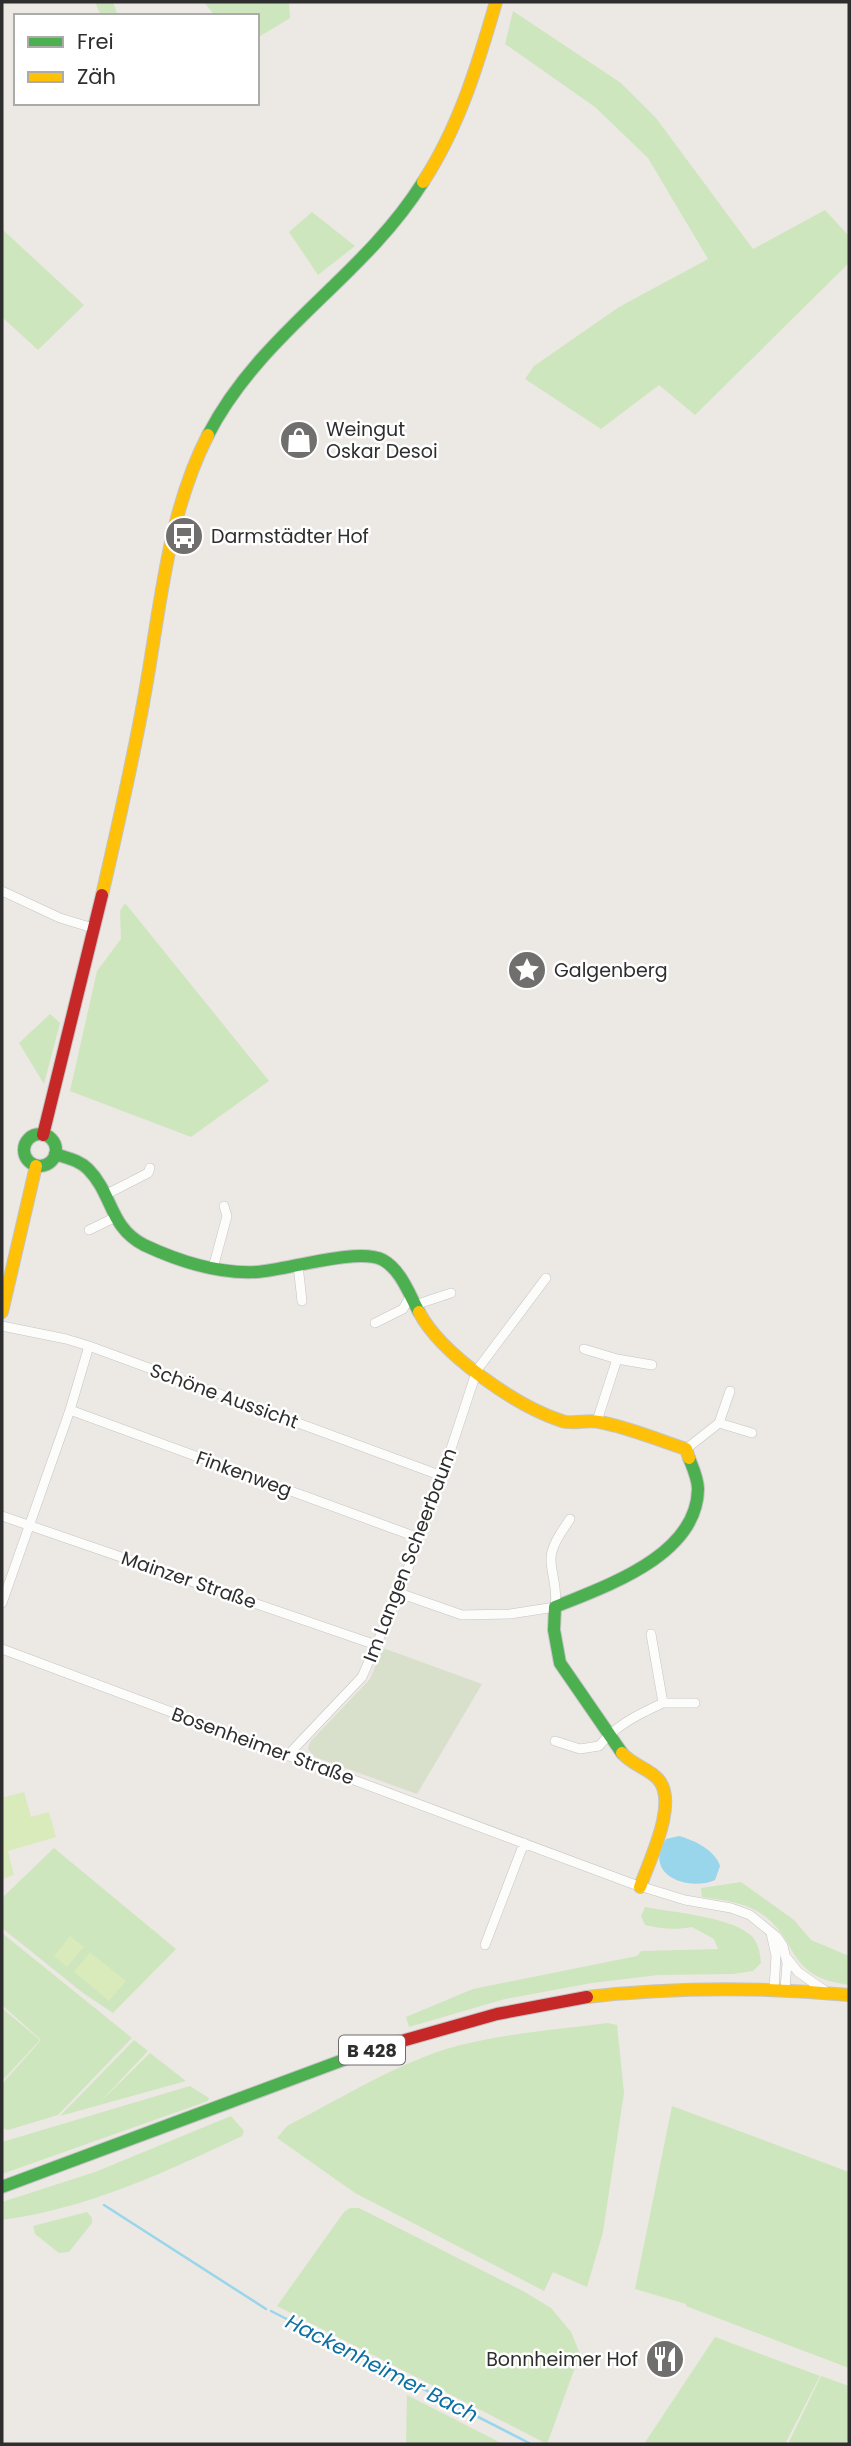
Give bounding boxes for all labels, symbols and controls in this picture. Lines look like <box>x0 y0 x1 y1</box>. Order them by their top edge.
legend <box>14 14 259 105</box>
text: Frei <box>77 27 114 56</box>
text: Zäh <box>77 62 116 91</box>
place label: Weingut Oskar Desoi <box>326 416 438 465</box>
shop icon: Weingut Oskar Desoi <box>278 419 320 461</box>
bus stop icon: Darmstädter Hof <box>163 515 205 557</box>
place label: Darmstädter Hof <box>211 523 369 550</box>
place icon: Galgenberg <box>506 949 548 991</box>
place label: Galgenberg <box>554 957 668 984</box>
street label: Schöne Aussicht <box>146 1357 302 1435</box>
street label: Finkenweg <box>192 1444 296 1504</box>
street label: Im Langen Scheerbaum <box>357 1444 463 1666</box>
street label: Mainzer Straße <box>118 1544 260 1616</box>
street label: Bosenheimer Straße <box>168 1700 358 1792</box>
road number: B 428 <box>339 2036 405 2064</box>
water label: Hackenheimer Bach <box>281 2307 483 2429</box>
restaurant icon: Bonnheimer Hof <box>644 2338 686 2380</box>
place label: Bonnheimer Hof <box>486 2346 638 2373</box>

